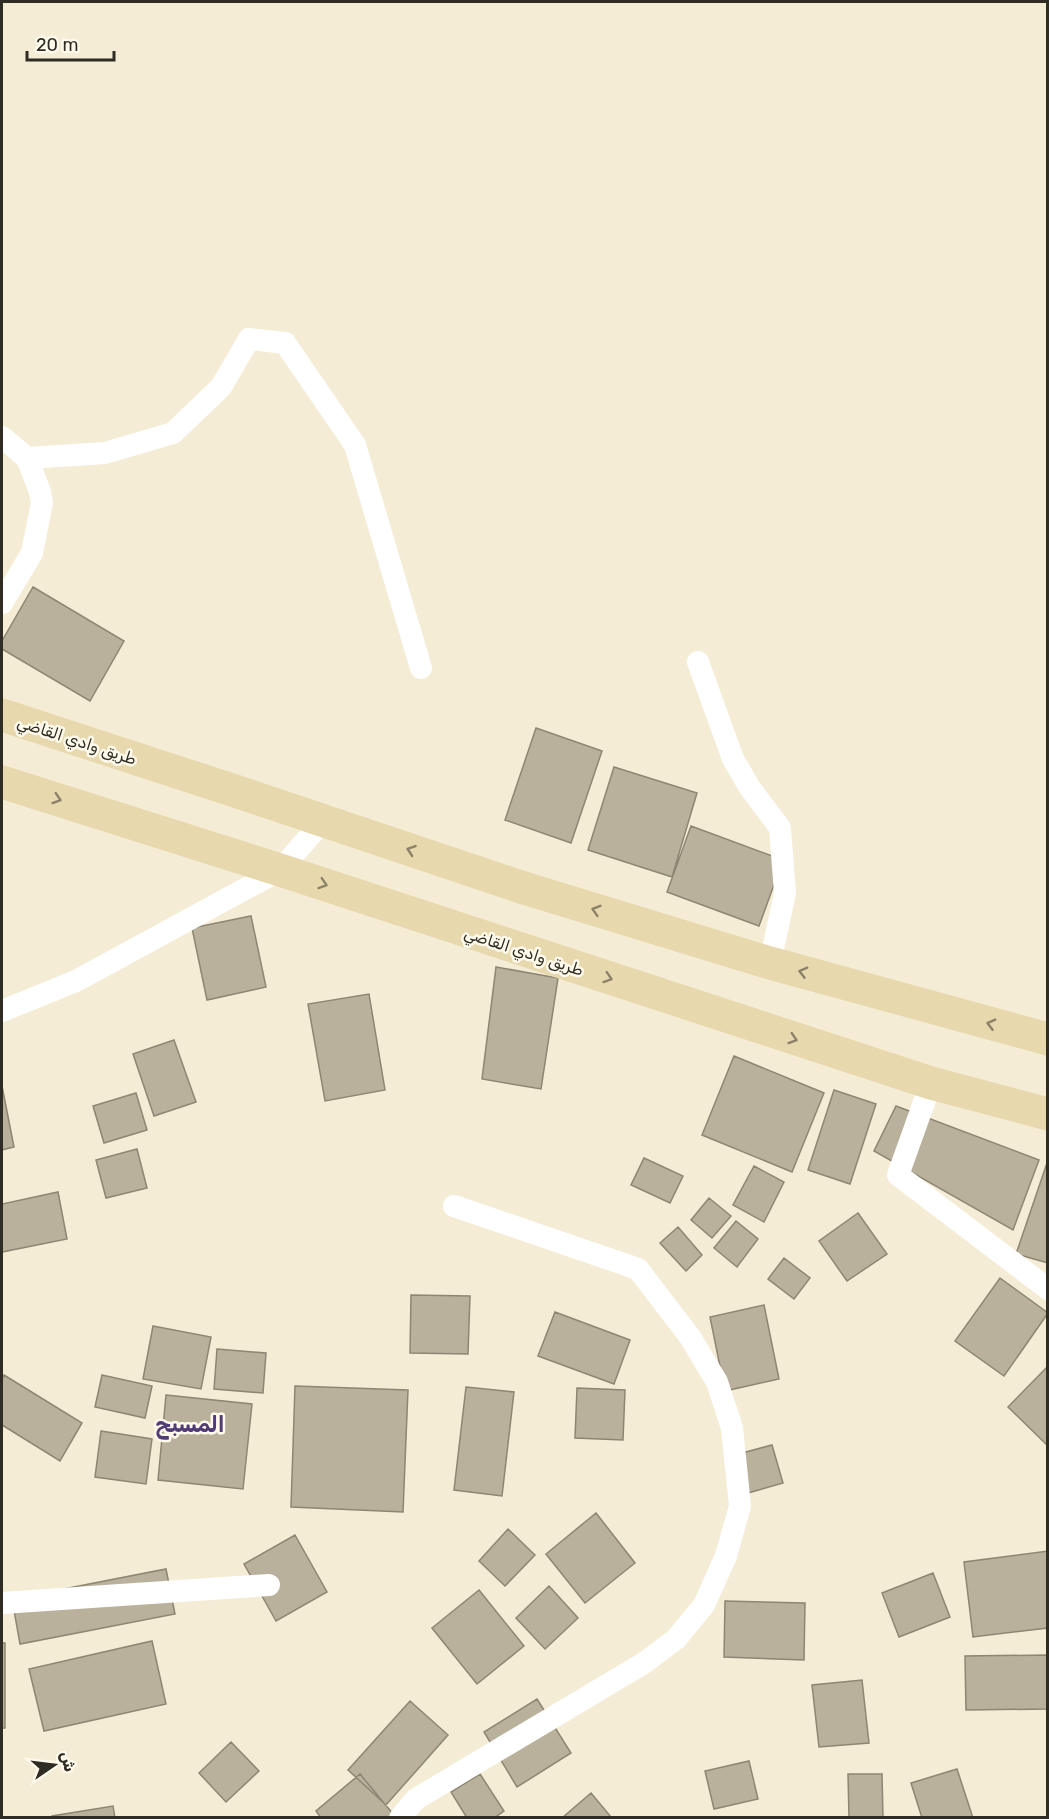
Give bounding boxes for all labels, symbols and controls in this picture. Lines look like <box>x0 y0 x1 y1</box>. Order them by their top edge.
scale bar <box>27 24 114 62</box>
text: 20 m <box>36 34 78 56</box>
street label: طريق وادي القاضي <box>14 712 139 772</box>
one-way arrow <box>51 792 62 804</box>
one-way arrow <box>406 844 417 857</box>
one-way arrow <box>317 877 328 890</box>
one-way arrow <box>591 905 602 917</box>
street label: طريق وادي القاضي <box>461 923 586 983</box>
one-way arrow <box>798 967 809 979</box>
one-way arrow <box>602 971 613 983</box>
one-way arrow <box>986 1018 996 1031</box>
one-way arrow <box>787 1031 798 1044</box>
district label: المسبح <box>155 1411 225 1440</box>
north arrow <box>24 1735 84 1795</box>
text: ش <box>56 1749 80 1774</box>

